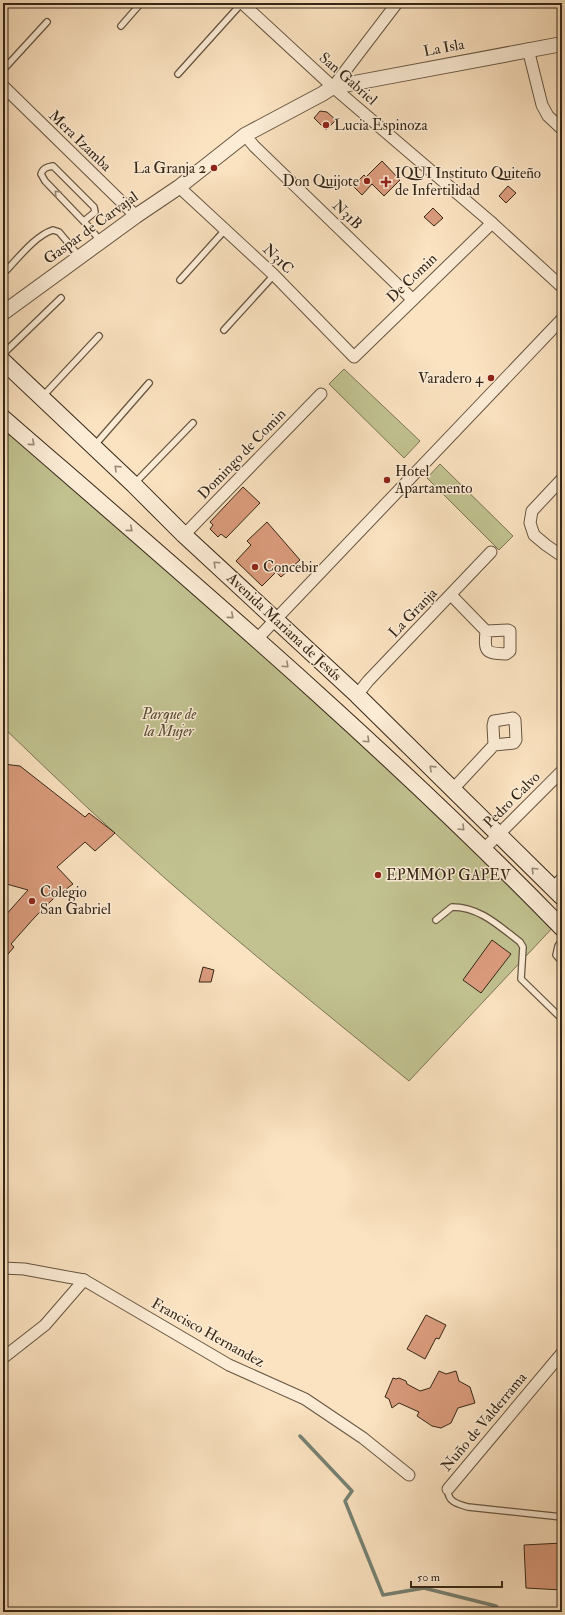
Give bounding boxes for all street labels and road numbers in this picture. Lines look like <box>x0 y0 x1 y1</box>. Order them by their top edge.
street label: La Isla <box>422 35 467 61</box>
street label: San Gabriel <box>315 48 381 110</box>
street label: Mera Izamba <box>45 106 116 176</box>
street label: Gaspar de Carvajal <box>40 187 143 269</box>
street label: N31B <box>328 196 366 234</box>
street label: N31C <box>259 240 297 278</box>
street label: De Comin <box>383 249 442 307</box>
street label: Domingo de Comin <box>194 404 290 503</box>
street label: Avenida Mariana de Jesús <box>221 568 346 686</box>
street label: La Granja <box>385 584 442 642</box>
street label: Pedro Calvo <box>480 768 544 832</box>
street label: Francisco Hernandez <box>148 1294 268 1372</box>
street label: Nuño de Valderrama <box>437 1368 532 1476</box>

